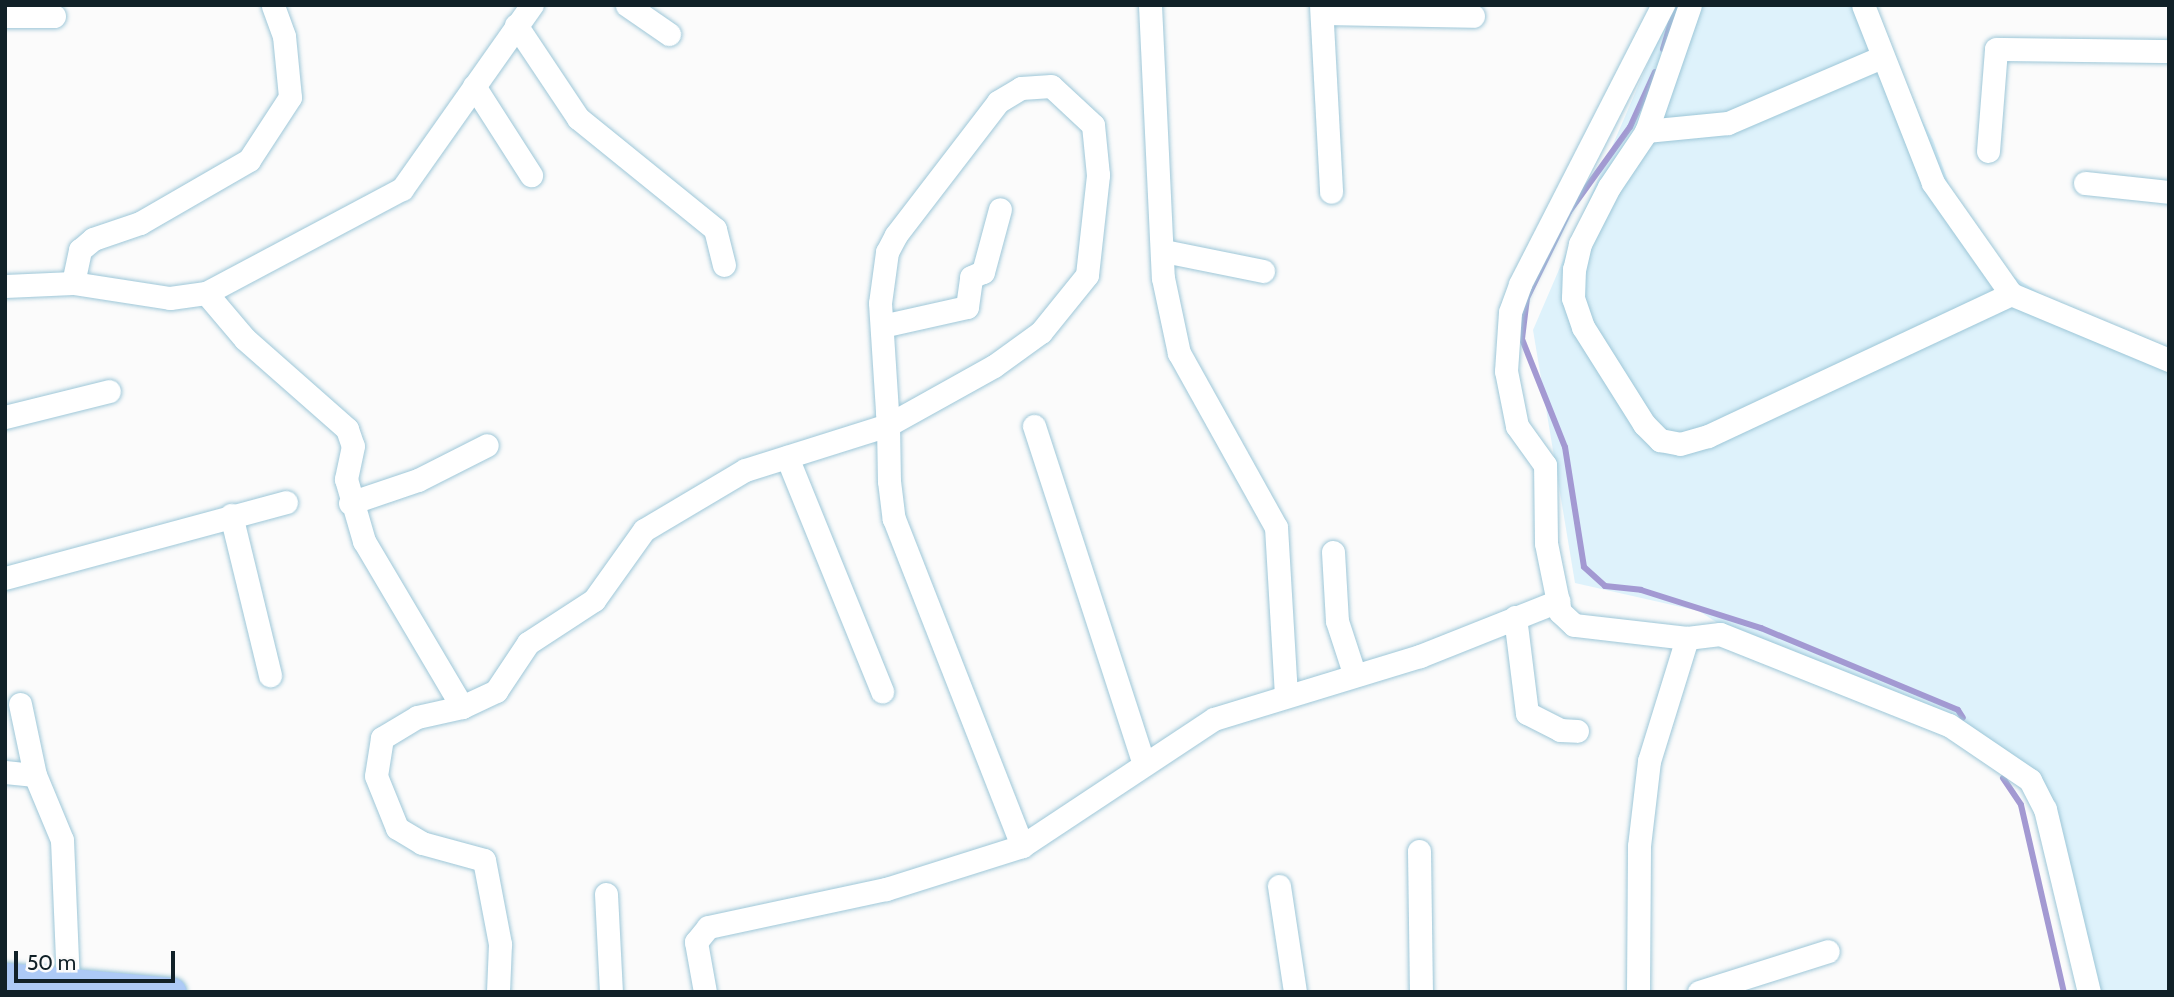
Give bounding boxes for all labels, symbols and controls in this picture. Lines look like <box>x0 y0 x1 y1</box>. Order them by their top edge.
scale bar <box>18 937 178 981</box>
text: 50 m <box>27 950 76 975</box>

